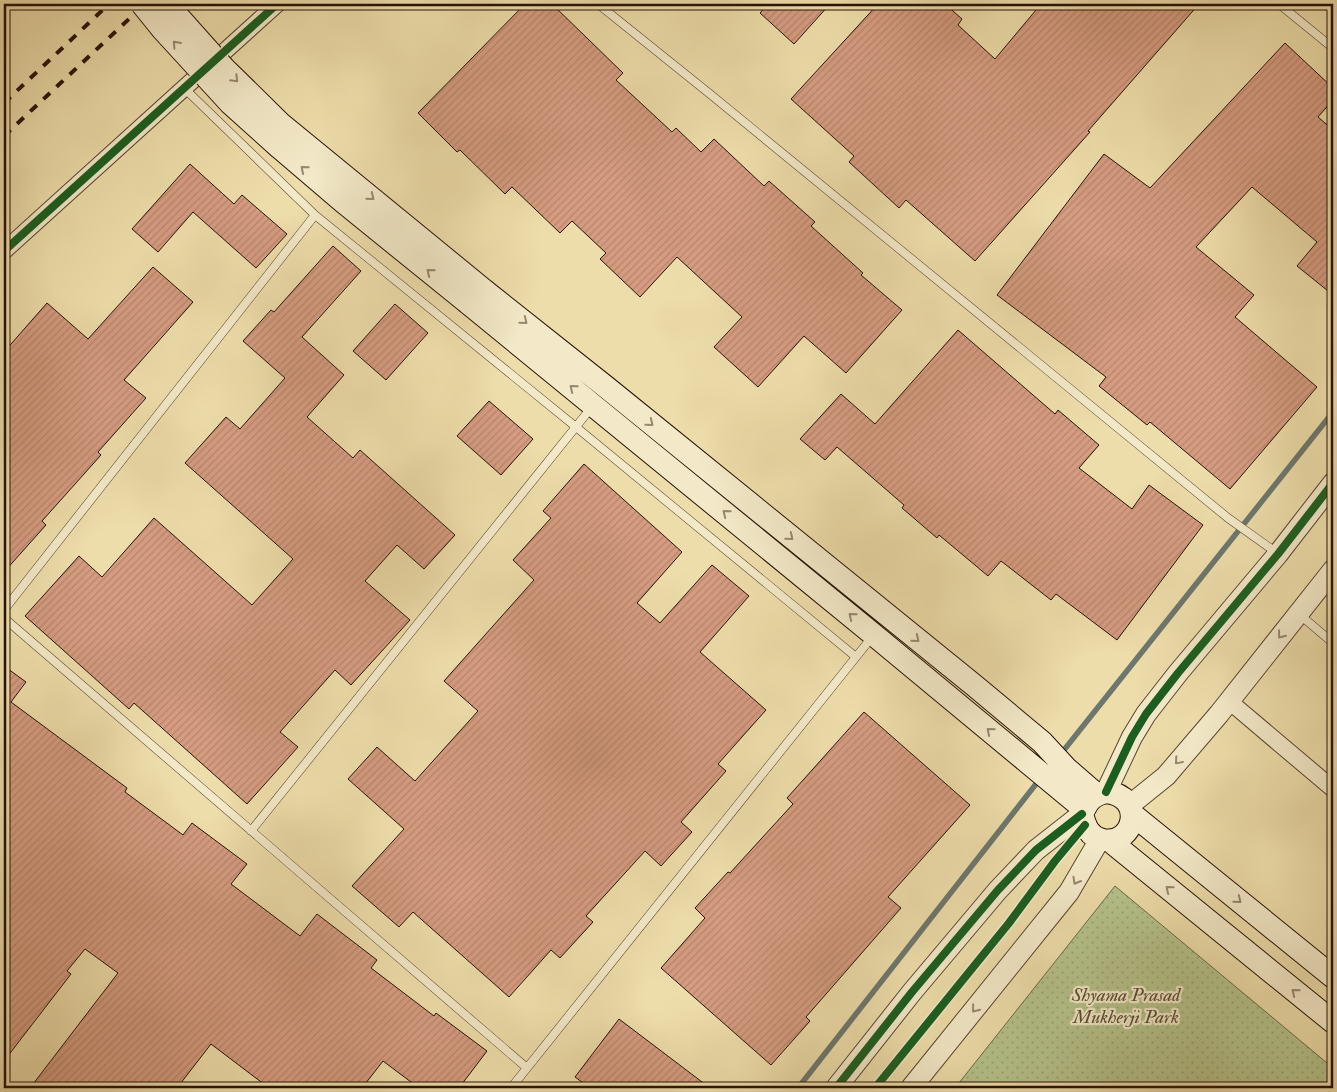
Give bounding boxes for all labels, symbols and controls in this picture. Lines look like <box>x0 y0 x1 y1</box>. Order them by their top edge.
one-way arrow <box>172 40 181 49</box>
one-way arrow <box>229 73 238 82</box>
one-way arrow <box>301 166 310 175</box>
one-way arrow <box>365 191 374 199</box>
one-way arrow <box>427 270 436 278</box>
one-way arrow <box>518 315 527 324</box>
one-way arrow <box>570 386 579 394</box>
one-way arrow <box>645 417 654 426</box>
one-way arrow <box>723 511 732 519</box>
one-way arrow <box>784 531 793 539</box>
one-way arrow <box>848 613 857 622</box>
one-way arrow <box>1278 630 1287 639</box>
one-way arrow <box>910 634 919 642</box>
one-way arrow <box>987 728 996 737</box>
one-way arrow <box>1175 755 1184 764</box>
one-way arrow <box>1072 876 1082 885</box>
one-way arrow <box>1166 886 1175 895</box>
one-way arrow <box>1232 894 1241 902</box>
park label: Shyama Prasad Mukherji Park <box>1071 983 1181 1029</box>
one-way arrow <box>1292 988 1301 997</box>
one-way arrow <box>973 1003 981 1012</box>

